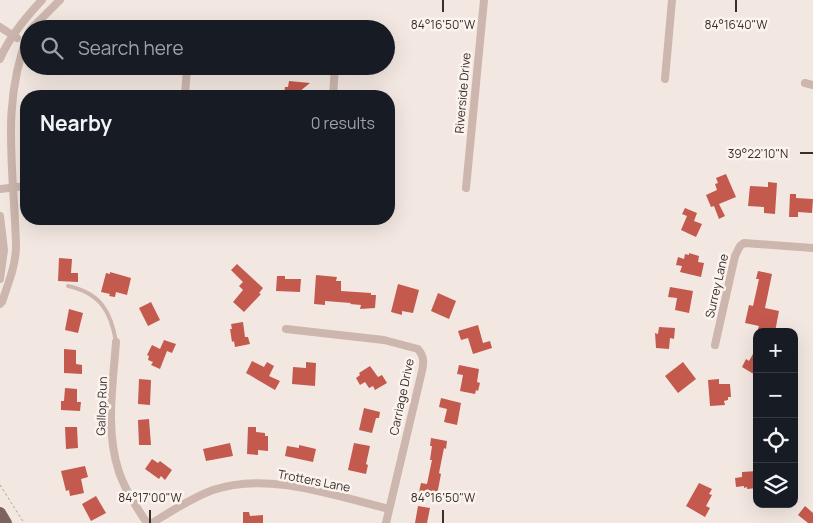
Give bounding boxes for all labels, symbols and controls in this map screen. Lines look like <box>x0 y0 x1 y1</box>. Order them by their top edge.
text: 84°16'50"W <box>411 16 476 33</box>
text: 84°16'40"W <box>704 16 768 33</box>
search box <box>20 20 395 75</box>
icon: search <box>38 34 66 62</box>
text: Search here <box>78 35 184 61</box>
street label: Riverside Drive <box>451 52 475 134</box>
text: Nearby <box>40 109 112 137</box>
text: 0 results <box>311 112 375 134</box>
text: 39°22'10"N <box>728 145 788 162</box>
street label: Surrey Lane <box>701 252 732 320</box>
map controls <box>753 328 798 508</box>
button: + <box>753 328 798 373</box>
street label: Carriage Drive <box>385 357 418 437</box>
button: − <box>753 373 798 418</box>
street label: Gallop Run <box>92 376 111 436</box>
button: locate <box>753 418 798 463</box>
button: layers <box>753 463 798 508</box>
street label: Trotters Lane <box>276 465 352 496</box>
text: 84°17'00"W <box>118 489 182 506</box>
text: 84°16'50"W <box>411 489 476 506</box>

